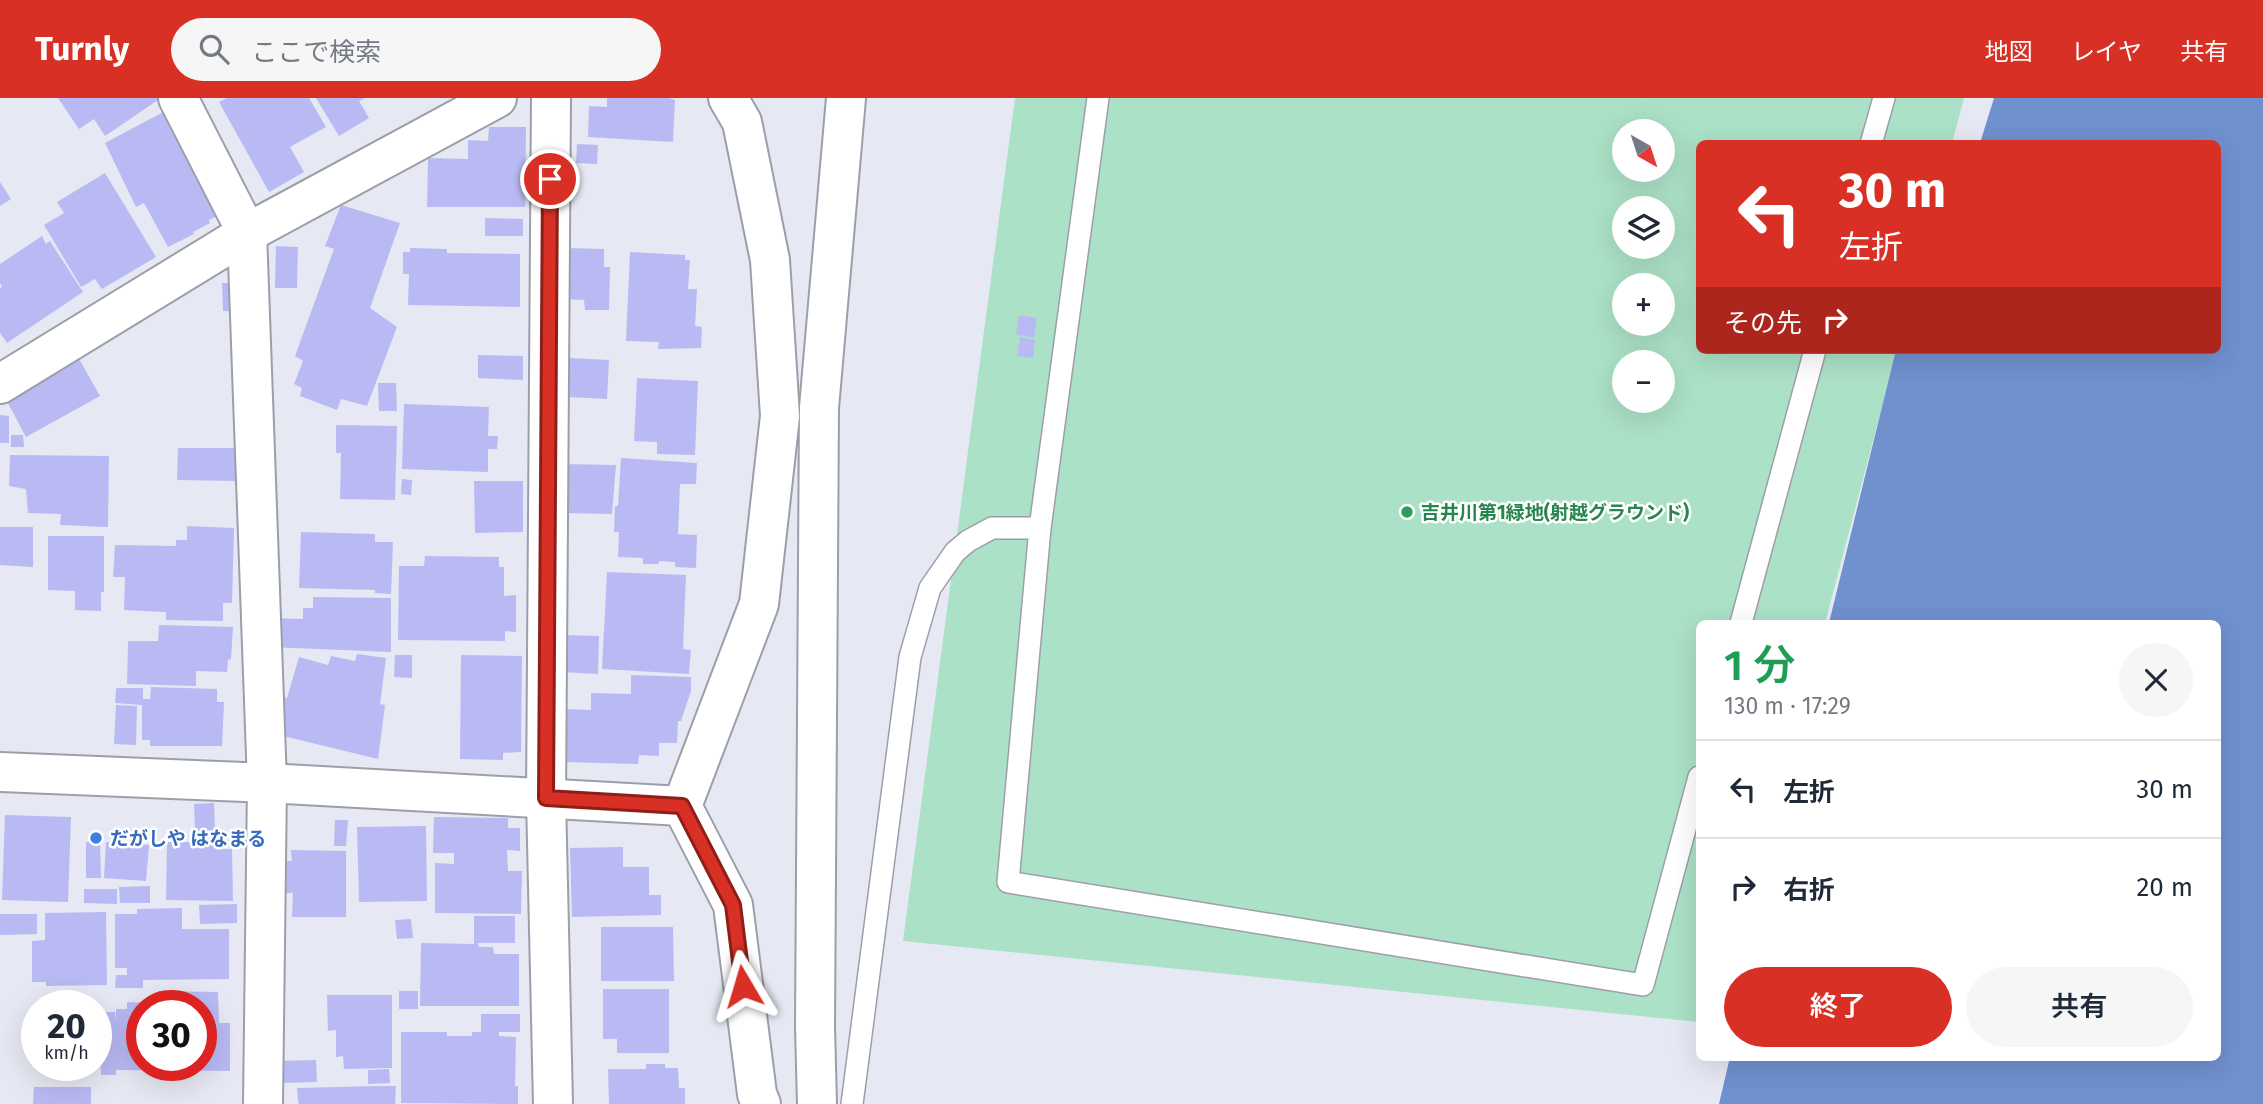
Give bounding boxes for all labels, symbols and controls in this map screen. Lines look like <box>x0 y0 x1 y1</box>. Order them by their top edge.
search box <box>171 18 661 81</box>
text: Turnly <box>35 29 129 69</box>
icon: search <box>195 30 233 68</box>
text: ここで検索 <box>251 37 381 68</box>
text: 地図 <box>1985 38 2033 66</box>
text: レイヤ <box>2071 38 2142 66</box>
text: 共有 <box>2180 38 2228 66</box>
north arrow <box>1612 119 1675 182</box>
map controls <box>1612 119 1675 413</box>
pin <box>520 149 580 209</box>
icon: arrive <box>531 160 569 198</box>
text: 30 m <box>1839 161 1946 220</box>
icon: left <box>1724 168 1815 259</box>
button: layers <box>1612 196 1675 259</box>
text: 左折 <box>1839 228 1903 266</box>
button: + <box>1612 273 1675 336</box>
icon: right <box>1816 301 1854 339</box>
text: その先 <box>1724 308 1802 339</box>
button: − <box>1612 350 1675 413</box>
place label: 吉井川第1緑地(射越グラウンド) <box>1421 501 1689 524</box>
marker: 吉井川第1緑地(射越グラウンド) <box>1399 504 1415 520</box>
text: 1 分 <box>1724 641 1795 691</box>
button: close <box>2119 643 2193 717</box>
text: 130 m · 17:29 <box>1724 692 1851 720</box>
icon: left <box>1724 770 1762 808</box>
text: 30 m <box>2136 774 2193 805</box>
text: 左折 <box>1783 777 1835 808</box>
place label: だがしや はなまる <box>110 827 266 850</box>
marker: だがしや はなまる <box>88 830 104 846</box>
icon: right <box>1724 868 1762 906</box>
text: 20 m <box>2136 872 2193 903</box>
text: 右折 <box>1783 875 1835 906</box>
position arrow <box>706 949 780 1023</box>
button: 終了 <box>1724 967 1952 1047</box>
button: 共有 <box>1966 967 2193 1047</box>
speed limit sign: 30 <box>126 990 217 1081</box>
text: 20 <box>47 1005 86 1047</box>
text: km/h <box>44 1042 89 1064</box>

